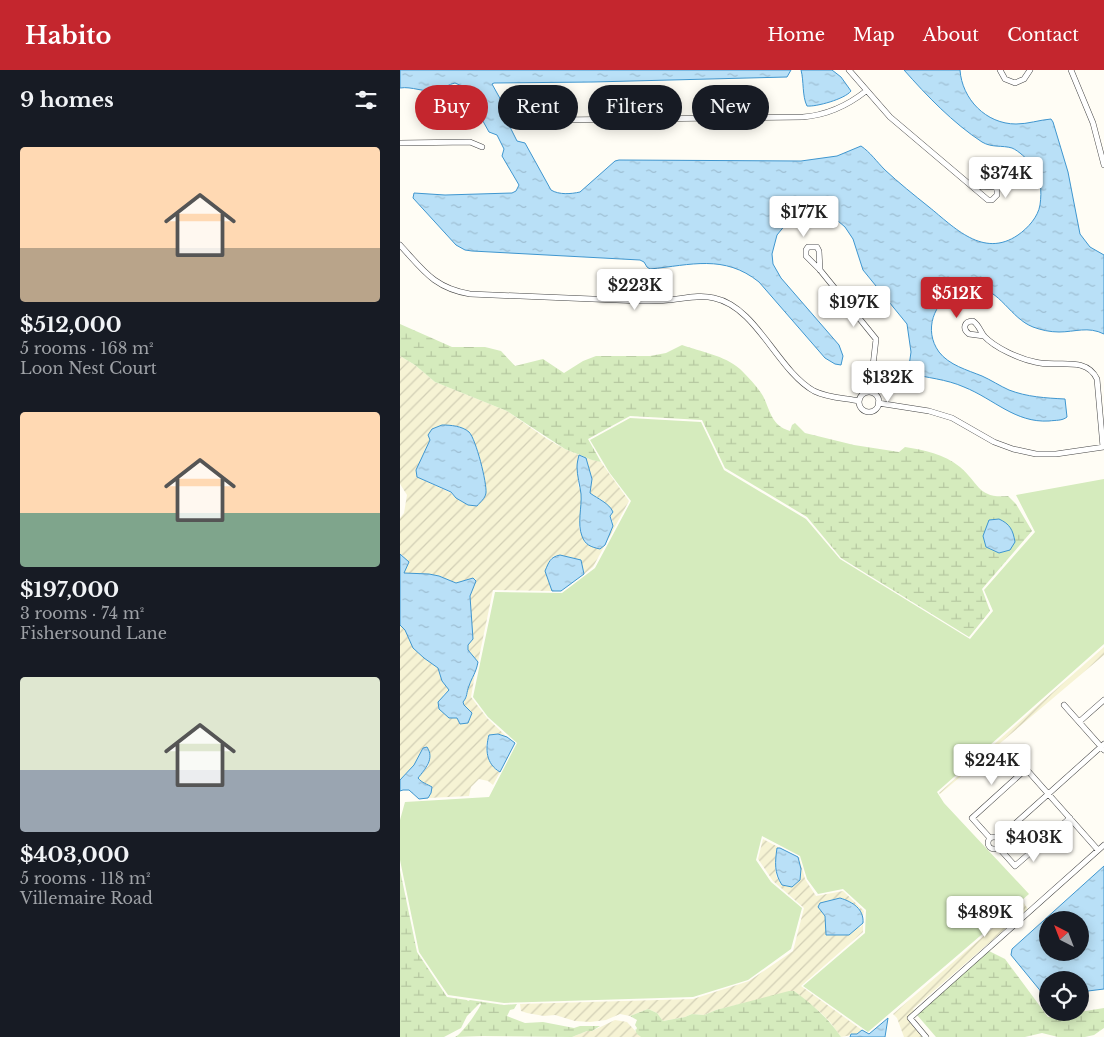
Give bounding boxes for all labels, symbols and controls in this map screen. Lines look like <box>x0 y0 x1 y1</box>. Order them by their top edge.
text: Habito <box>25 21 111 50</box>
text: Home <box>767 24 825 46</box>
text: Map <box>853 24 895 46</box>
text: About <box>923 24 979 46</box>
text: Contact <box>1007 24 1079 46</box>
chip: Buy <box>415 85 488 130</box>
chip: Rent <box>498 85 578 130</box>
chip: Filters <box>588 85 682 130</box>
chip: New <box>692 85 769 130</box>
icon: filters <box>352 86 380 114</box>
text: 9 homes <box>20 87 114 113</box>
pin: $374K <box>971 156 1041 199</box>
text: $374K <box>980 163 1032 183</box>
icon: home <box>155 180 245 270</box>
pin: $177K <box>769 196 839 238</box>
text: $177K <box>780 202 828 222</box>
pin: $223K <box>600 268 670 311</box>
text: $223K <box>608 275 662 295</box>
pin: $512K <box>922 276 992 319</box>
text: $512K <box>932 283 982 303</box>
pin: $197K <box>819 286 889 328</box>
text: $197K <box>829 292 879 312</box>
text: $512,000 <box>20 312 122 338</box>
text: 5 rooms · 168 m² <box>20 338 154 358</box>
text: Loon Nest Court <box>20 358 157 378</box>
pin: $132K <box>853 360 923 403</box>
text: $132K <box>862 367 914 387</box>
icon: home <box>155 445 245 535</box>
text: $197,000 <box>20 577 119 603</box>
text: 3 rooms · 74 m² <box>20 603 144 623</box>
text: Fishersound Lane <box>20 623 167 643</box>
icon: home <box>155 710 245 800</box>
pin: $224K <box>957 744 1027 786</box>
text: $224K <box>965 750 1019 770</box>
pin: $403K <box>999 820 1069 863</box>
text: $403K <box>1006 827 1062 847</box>
text: $403,000 <box>20 842 129 868</box>
text: 5 rooms · 118 m² <box>20 868 151 888</box>
text: Villemaire Road <box>20 888 153 908</box>
pin: $489K <box>950 896 1020 938</box>
text: $489K <box>957 902 1013 922</box>
north arrow <box>1039 911 1089 961</box>
map controls <box>1039 911 1089 1021</box>
button: locate <box>1039 971 1089 1021</box>

